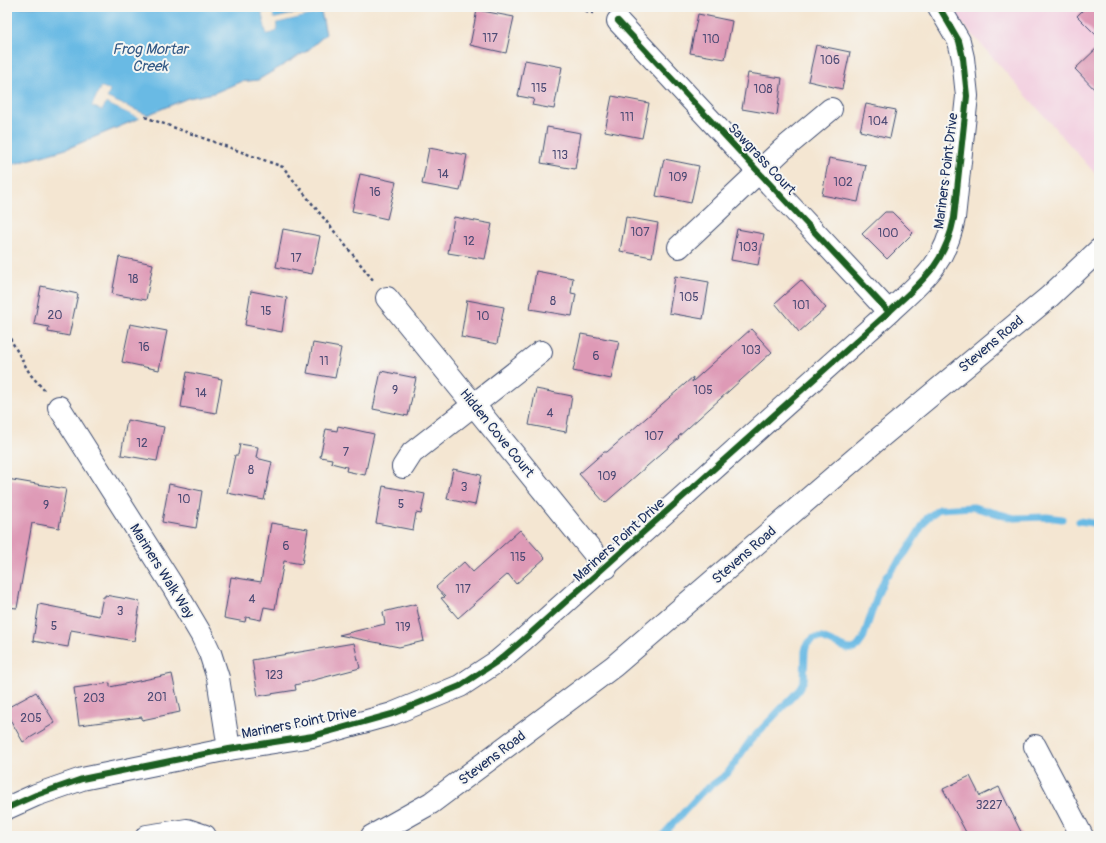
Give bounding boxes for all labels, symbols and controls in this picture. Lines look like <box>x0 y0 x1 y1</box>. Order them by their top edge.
house number: 117 <box>482 31 499 46</box>
house number: 110 <box>702 32 720 47</box>
water label: Frog Mortar Creek <box>112 40 189 76</box>
house number: 106 <box>820 53 840 68</box>
house number: 115 <box>531 81 547 96</box>
house number: 108 <box>754 82 772 97</box>
house number: 111 <box>620 110 634 125</box>
street label: Mariners Point Drive <box>930 112 962 230</box>
house number: 104 <box>868 114 888 129</box>
street label: Sawgrass Court <box>724 120 800 199</box>
house number: 113 <box>552 148 568 163</box>
house number: 14 <box>437 167 449 182</box>
house number: 109 <box>668 170 688 185</box>
house number: 102 <box>833 175 853 190</box>
house number: 16 <box>369 185 381 200</box>
house number: 107 <box>630 225 650 240</box>
house number: 100 <box>877 226 899 241</box>
house number: 12 <box>463 234 475 249</box>
house number: 103 <box>738 240 758 255</box>
house number: 17 <box>290 251 302 266</box>
house number: 18 <box>128 272 138 287</box>
house number: 105 <box>679 290 699 305</box>
house number: 8 <box>550 294 556 309</box>
house number: 101 <box>792 298 810 313</box>
house number: 15 <box>260 304 272 319</box>
house number: 20 <box>48 308 62 323</box>
house number: 10 <box>477 309 489 324</box>
street label: Stevens Road <box>955 312 1027 376</box>
house number: 16 <box>138 340 150 355</box>
house number: 103 <box>741 343 761 358</box>
house number: 6 <box>593 349 600 364</box>
house number: 11 <box>319 354 329 369</box>
house number: 9 <box>392 383 398 398</box>
house number: 105 <box>693 383 713 398</box>
street label: Hidden Cove Court <box>456 385 538 481</box>
house number: 14 <box>195 386 207 401</box>
house number: 4 <box>547 406 554 421</box>
house number: 107 <box>644 429 664 444</box>
house number: 12 <box>136 436 148 451</box>
house number: 7 <box>343 445 350 460</box>
house number: 8 <box>248 463 254 478</box>
house number: 109 <box>597 469 617 484</box>
house number: 3 <box>461 480 468 495</box>
house number: 10 <box>178 492 190 507</box>
street label: Mariners Point Drive <box>570 494 668 585</box>
house number: 5 <box>398 497 404 512</box>
house number: 9 <box>43 498 49 513</box>
street label: Mariners Walk Way <box>126 521 198 621</box>
street label: Stevens Road <box>708 522 780 588</box>
house number: 6 <box>283 539 290 554</box>
house number: 115 <box>510 550 526 565</box>
house number: 117 <box>455 582 472 597</box>
house number: 4 <box>249 592 256 607</box>
house number: 3 <box>117 604 124 619</box>
house number: 5 <box>51 619 57 634</box>
house number: 119 <box>395 620 411 635</box>
house number: 123 <box>265 668 283 683</box>
house number: 201 <box>147 690 167 705</box>
house number: 203 <box>83 691 105 706</box>
street label: Mariners Point Drive <box>240 703 358 743</box>
house number: 205 <box>20 711 42 726</box>
street label: Stevens Road <box>455 727 529 789</box>
house number: 3227 <box>976 798 1003 813</box>

